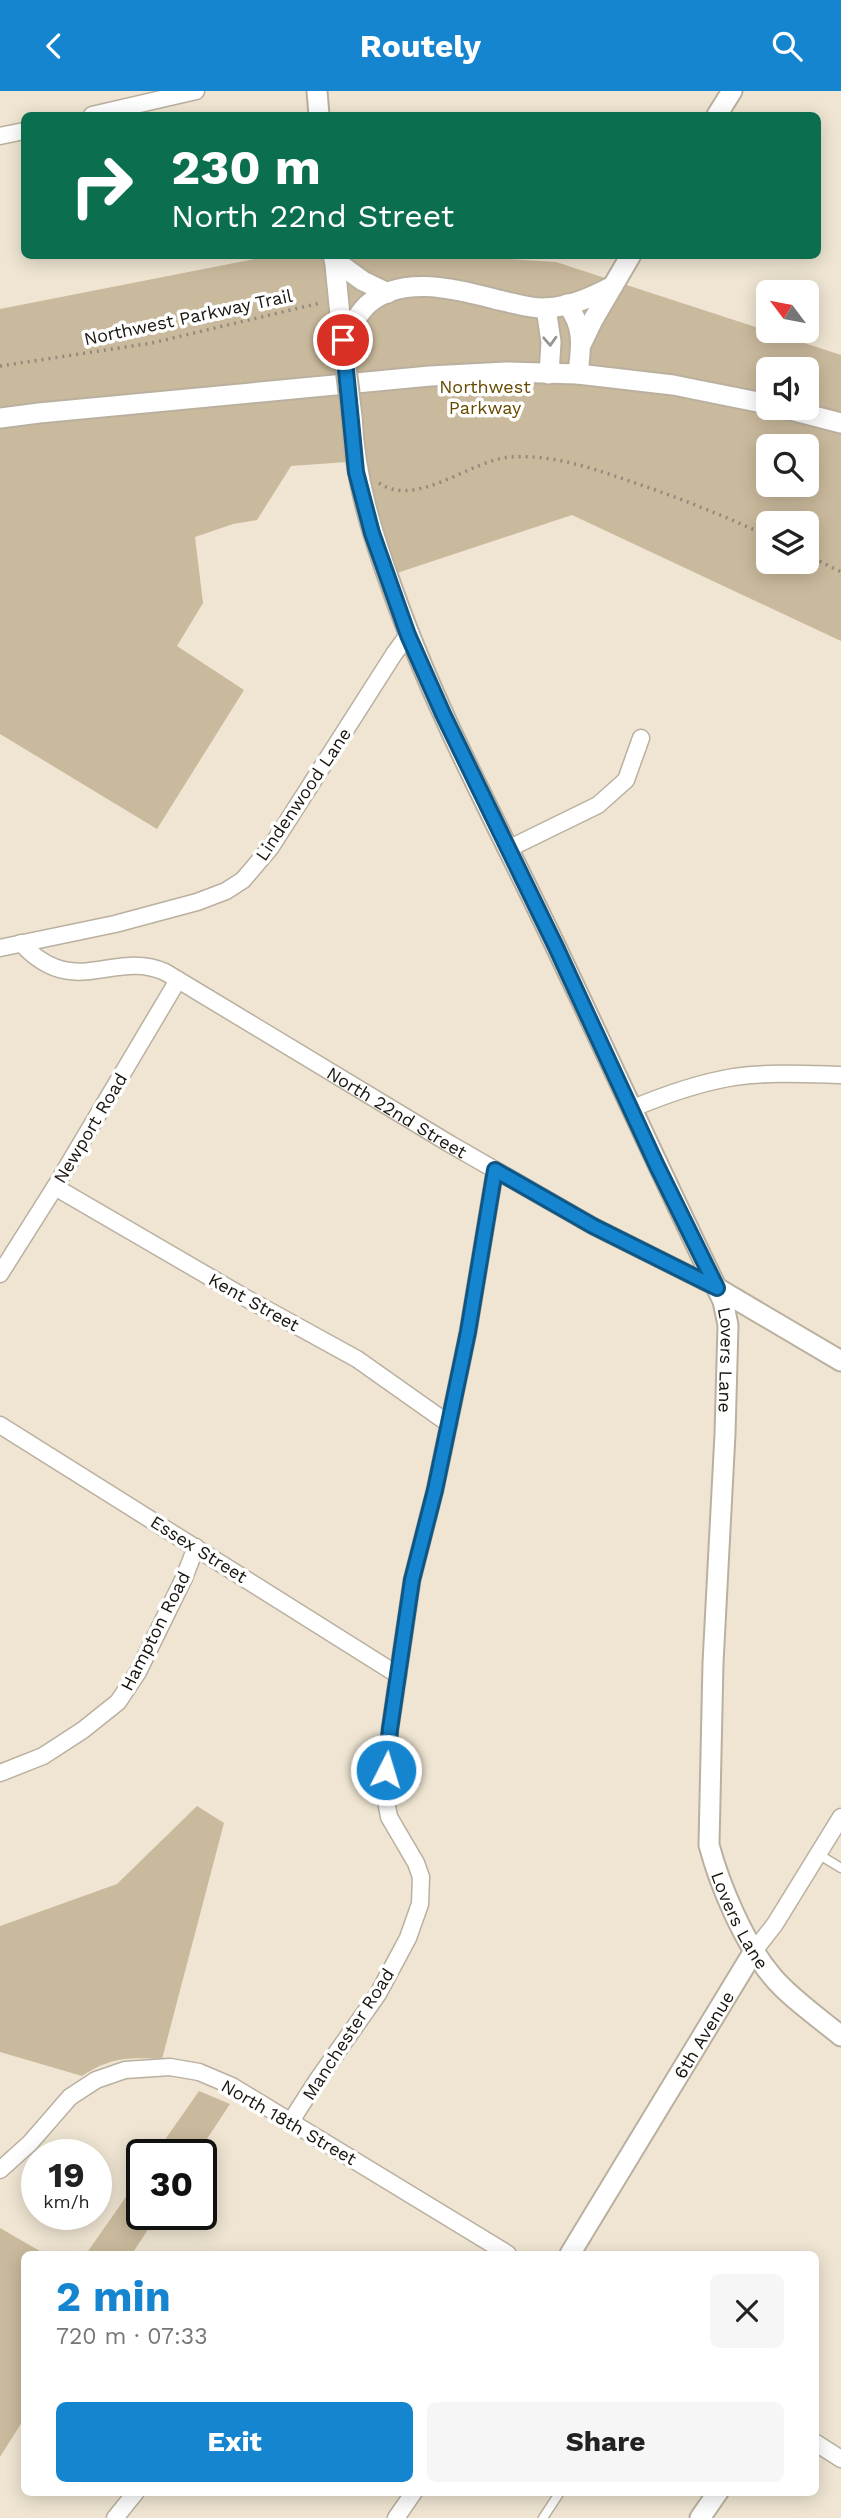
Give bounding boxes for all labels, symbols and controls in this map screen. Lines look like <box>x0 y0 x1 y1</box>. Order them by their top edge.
icon: back <box>35 27 73 65</box>
text: Routely <box>360 27 481 65</box>
icon: search <box>768 27 806 65</box>
text: 230 m <box>171 138 321 196</box>
icon: right <box>56 140 147 231</box>
text: North 22nd Street <box>171 197 454 235</box>
north arrow <box>756 280 819 343</box>
map controls <box>756 280 819 574</box>
street label: Northwest Parkway Trail <box>82 285 295 349</box>
pin <box>313 310 373 370</box>
icon: arrive <box>324 321 362 359</box>
one-way arrow <box>542 336 557 347</box>
button: sound <box>756 357 819 420</box>
park label: Northwest Parkway <box>439 376 531 418</box>
button: search <box>756 434 819 497</box>
button: layers <box>756 511 819 574</box>
street label: Lindenwood Lane <box>251 724 355 864</box>
street label: North 22nd Street <box>323 1062 471 1162</box>
street label: Newport Road <box>49 1069 131 1187</box>
street label: Kent Street <box>205 1268 303 1336</box>
street label: Lovers Lane <box>714 1305 739 1413</box>
street label: Essex Street <box>147 1511 252 1587</box>
street label: Hampton Road <box>116 1568 194 1694</box>
position arrow <box>349 1733 423 1807</box>
street label: Lovers Lane <box>707 1868 773 1973</box>
street label: Manchester Road <box>298 1964 398 2104</box>
street label: 6th Avenue <box>669 1987 738 2082</box>
street label: North 18th Street <box>218 2075 361 2169</box>
speed limit sign: 30 <box>126 2139 217 2230</box>
text: 19 <box>48 2154 85 2196</box>
text: km/h <box>43 2191 90 2212</box>
text: 2 min <box>56 2272 171 2321</box>
button: close <box>710 2274 784 2348</box>
text: 720 m · 07:33 <box>56 2323 208 2350</box>
button: Exit <box>56 2402 413 2482</box>
button: Share <box>427 2402 784 2482</box>

